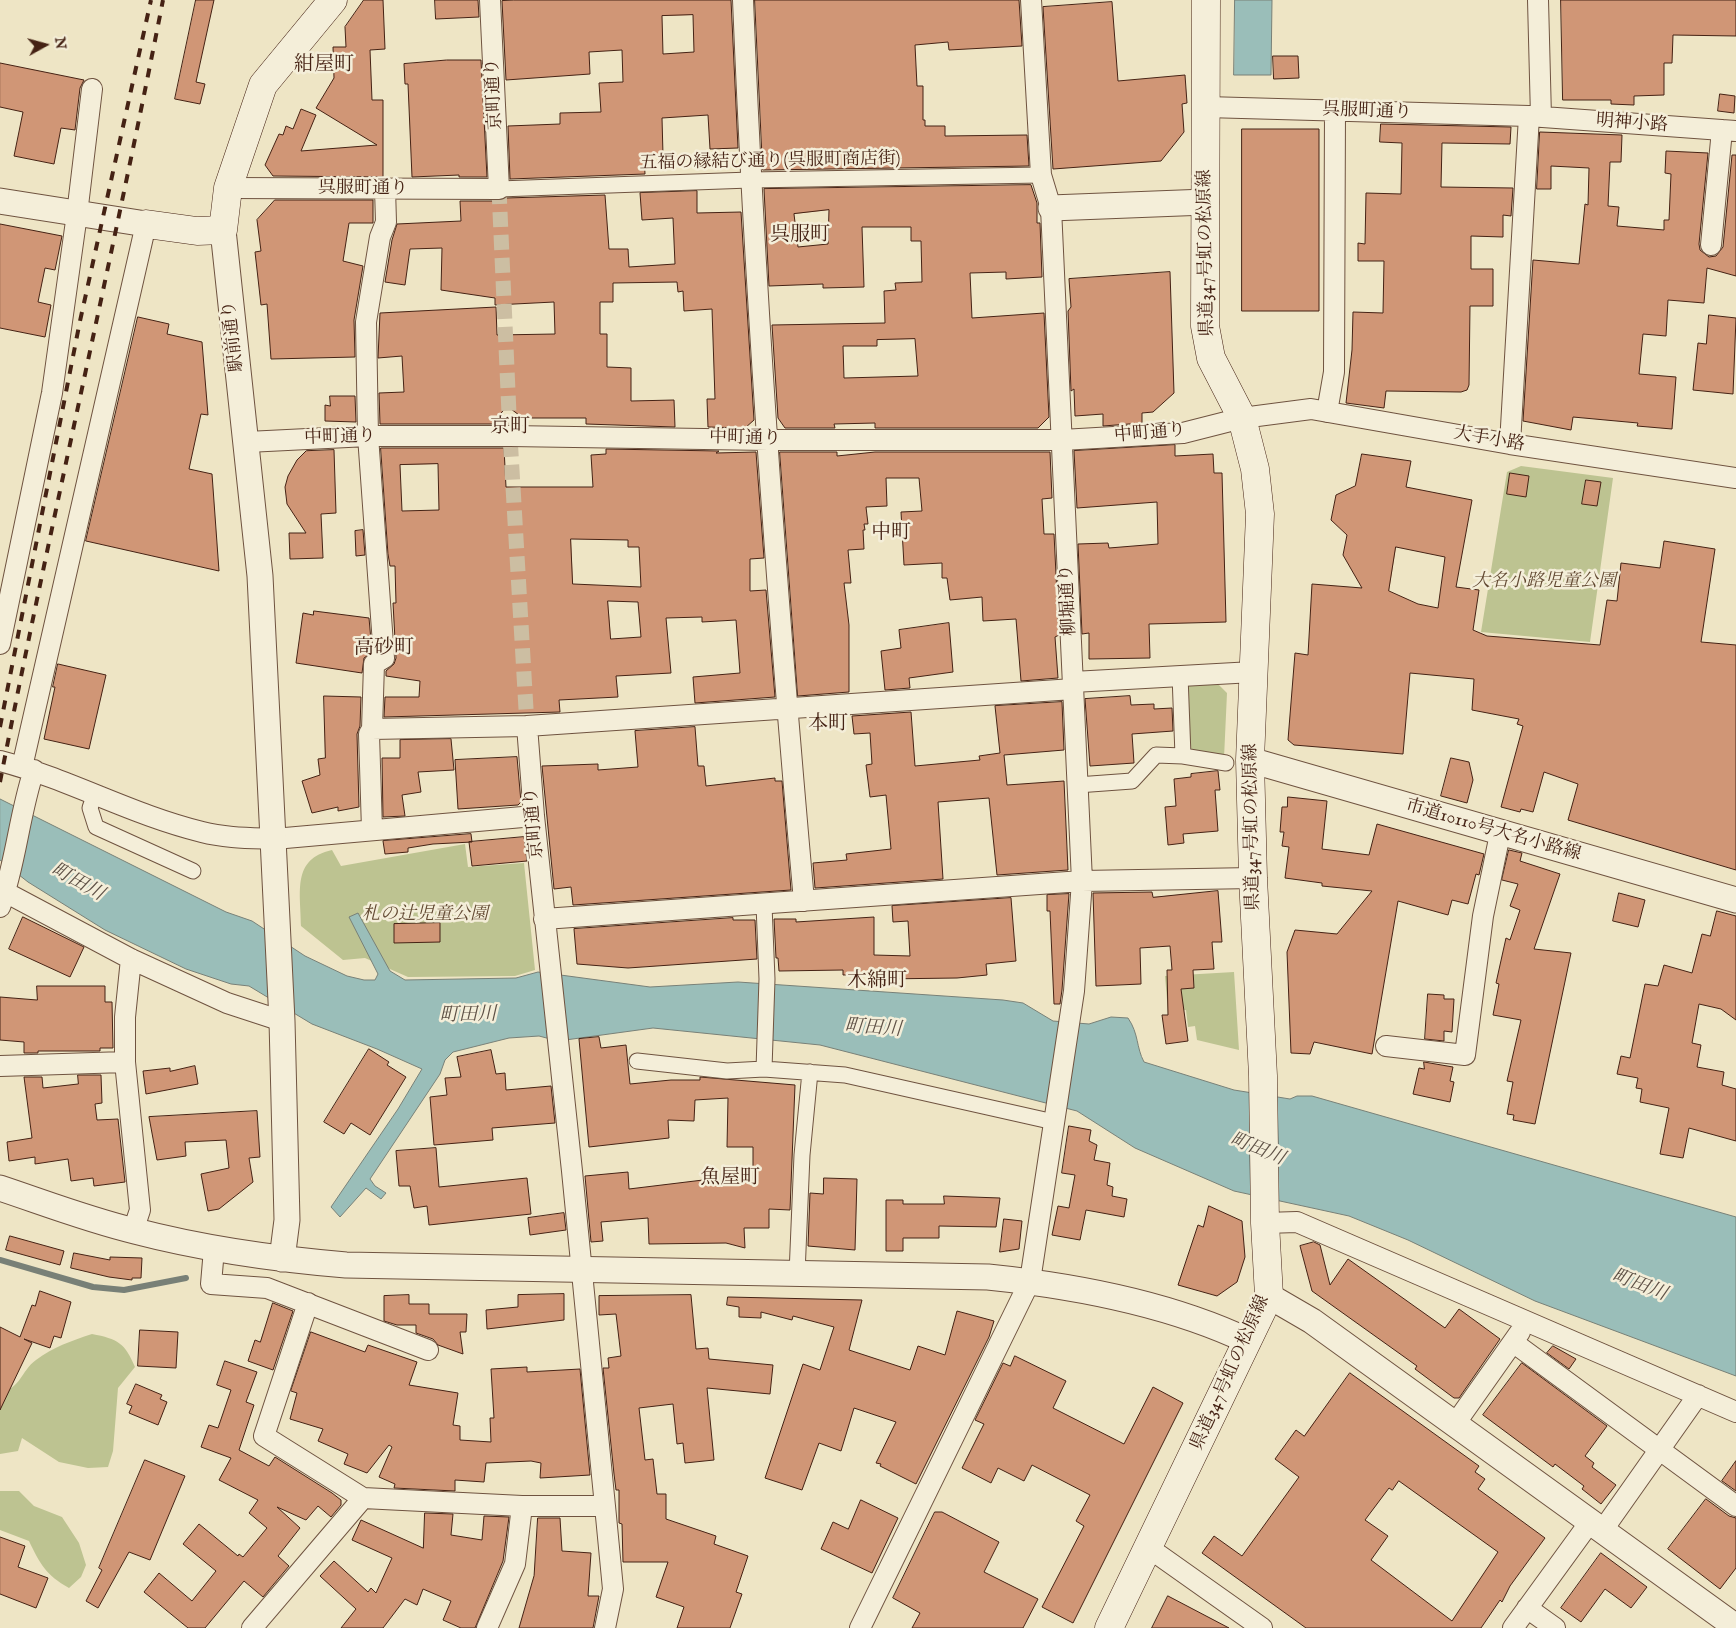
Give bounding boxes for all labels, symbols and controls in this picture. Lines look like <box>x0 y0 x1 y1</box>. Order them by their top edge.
north arrow <box>20 20 70 70</box>
text: N <box>50 36 70 50</box>
district label: 紺屋町 <box>294 54 354 78</box>
street label: 京町通り <box>482 57 508 131</box>
street label: 呉服町通り <box>1322 100 1412 124</box>
street label: 明神小路 <box>1595 111 1669 137</box>
street label: 五福の縁結び通り(呉服町商店街) <box>639 149 901 175</box>
street label: 県道347号虹の松原線 <box>1195 169 1219 337</box>
street label: 呉服町通り <box>318 178 408 200</box>
district label: 呉服町 <box>770 224 830 248</box>
street label: 駅前通り <box>219 299 249 373</box>
district label: 京町 <box>490 416 530 440</box>
street label: 中町通り <box>1113 420 1187 448</box>
street label: 大手小路 <box>1452 423 1526 457</box>
street label: 中町通り <box>304 426 376 450</box>
street label: 中町通り <box>709 428 781 450</box>
district label: 中町 <box>871 522 911 546</box>
street label: 柳堀通り <box>1056 563 1082 637</box>
park label: 大名小路児童公園 <box>1472 571 1616 593</box>
district label: 高砂町 <box>354 637 414 661</box>
district label: 本町 <box>808 713 848 737</box>
street label: 県道347号虹の松原線 <box>1241 743 1265 911</box>
street label: 京町通り <box>521 786 549 860</box>
street label: 市道10110号大名小路線 <box>1403 796 1583 866</box>
water label: 町田川 <box>47 859 107 907</box>
park label: 札の辻児童公園 <box>362 904 488 926</box>
district label: 木綿町 <box>847 970 907 994</box>
water label: 町田川 <box>439 1004 497 1028</box>
water label: 町田川 <box>844 1016 902 1042</box>
water label: 町田川 <box>1226 1129 1288 1171</box>
district label: 魚屋町 <box>700 1167 760 1191</box>
water label: 町田川 <box>1608 1265 1670 1307</box>
street label: 県道347号虹の松原線 <box>1187 1292 1275 1454</box>

